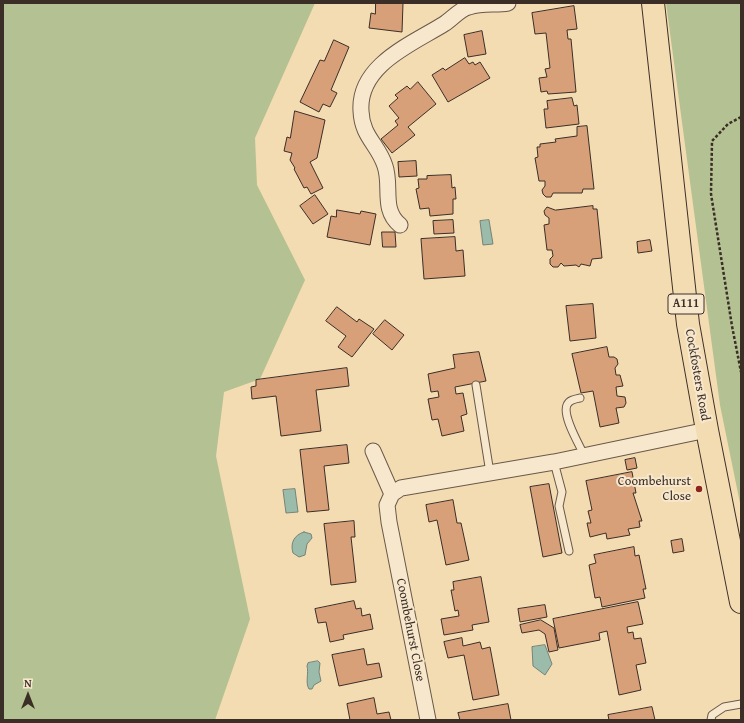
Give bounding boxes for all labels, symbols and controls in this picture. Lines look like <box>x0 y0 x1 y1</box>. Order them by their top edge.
road number: A111 <box>668 294 704 314</box>
street label: Cockfosters Road <box>681 328 713 422</box>
place label: Coombehurst Close <box>618 474 691 505</box>
marker: Coombehurst Close <box>694 484 704 494</box>
street label: Coombehurst Close <box>392 577 428 683</box>
north arrow <box>8 675 48 715</box>
text: N <box>24 675 32 691</box>

